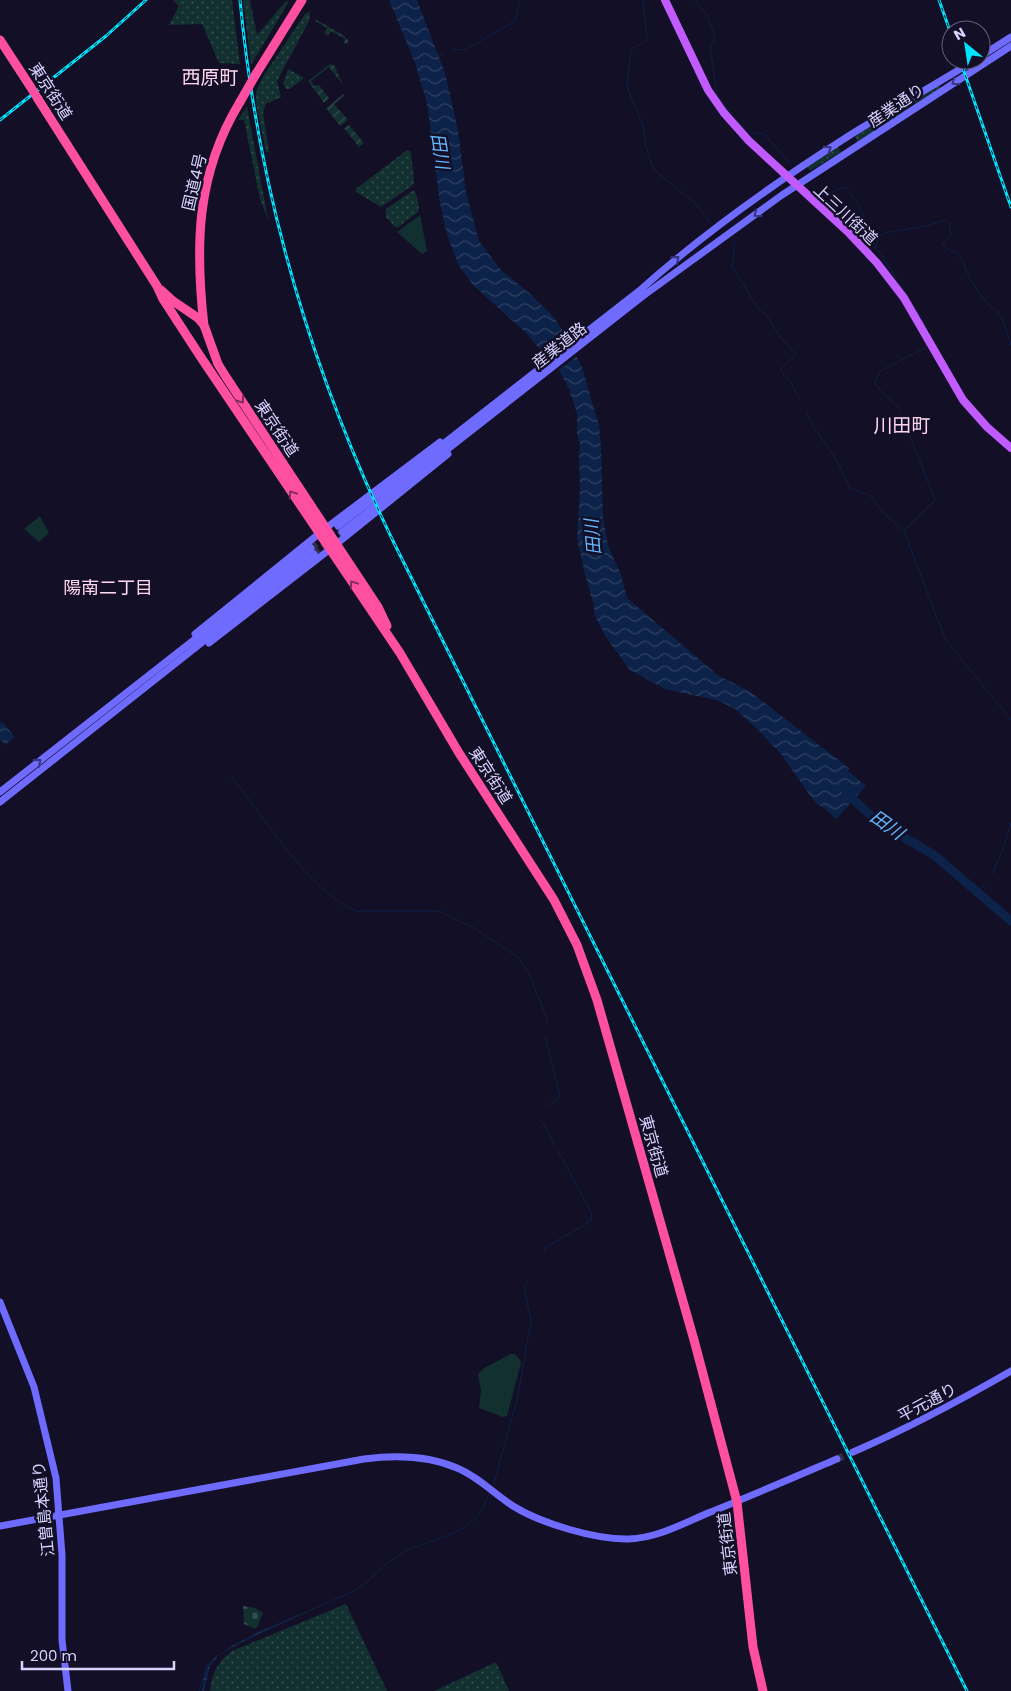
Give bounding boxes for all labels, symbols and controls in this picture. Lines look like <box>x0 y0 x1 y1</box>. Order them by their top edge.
north arrow <box>941 20 991 70</box>
text: N <box>950 22 969 45</box>
street label: 東京街道 <box>24 58 78 124</box>
district label: 西原町 <box>181 64 239 91</box>
one-way arrow <box>952 75 961 85</box>
street label: 産業通り <box>863 78 929 133</box>
water label: 田川 <box>425 131 456 173</box>
one-way arrow <box>822 146 831 156</box>
street label: 国道4号 <box>177 151 212 213</box>
street label: 上三川街道 <box>809 179 883 250</box>
one-way arrow <box>753 208 763 217</box>
one-way arrow <box>670 255 679 264</box>
street label: 産業道路 <box>527 317 592 374</box>
one-way arrow <box>235 394 244 404</box>
street label: 東京街道 <box>249 395 304 461</box>
district label: 川田町 <box>873 412 931 439</box>
one-way arrow <box>288 490 298 499</box>
water label: 田川 <box>578 516 607 556</box>
district label: 陽南二丁目 <box>63 575 153 600</box>
one-way arrow <box>350 580 359 590</box>
street label: 東京街道 <box>464 742 518 808</box>
one-way arrow <box>32 759 42 768</box>
water label: 田川 <box>865 804 911 846</box>
street label: 東京街道 <box>634 1112 673 1180</box>
street label: 平元通り <box>894 1377 961 1428</box>
street label: 江曽島本通り <box>27 1460 60 1558</box>
street label: 東京街道 <box>712 1511 743 1577</box>
scale bar <box>22 1638 175 1670</box>
text: 200 m <box>30 1645 77 1666</box>

